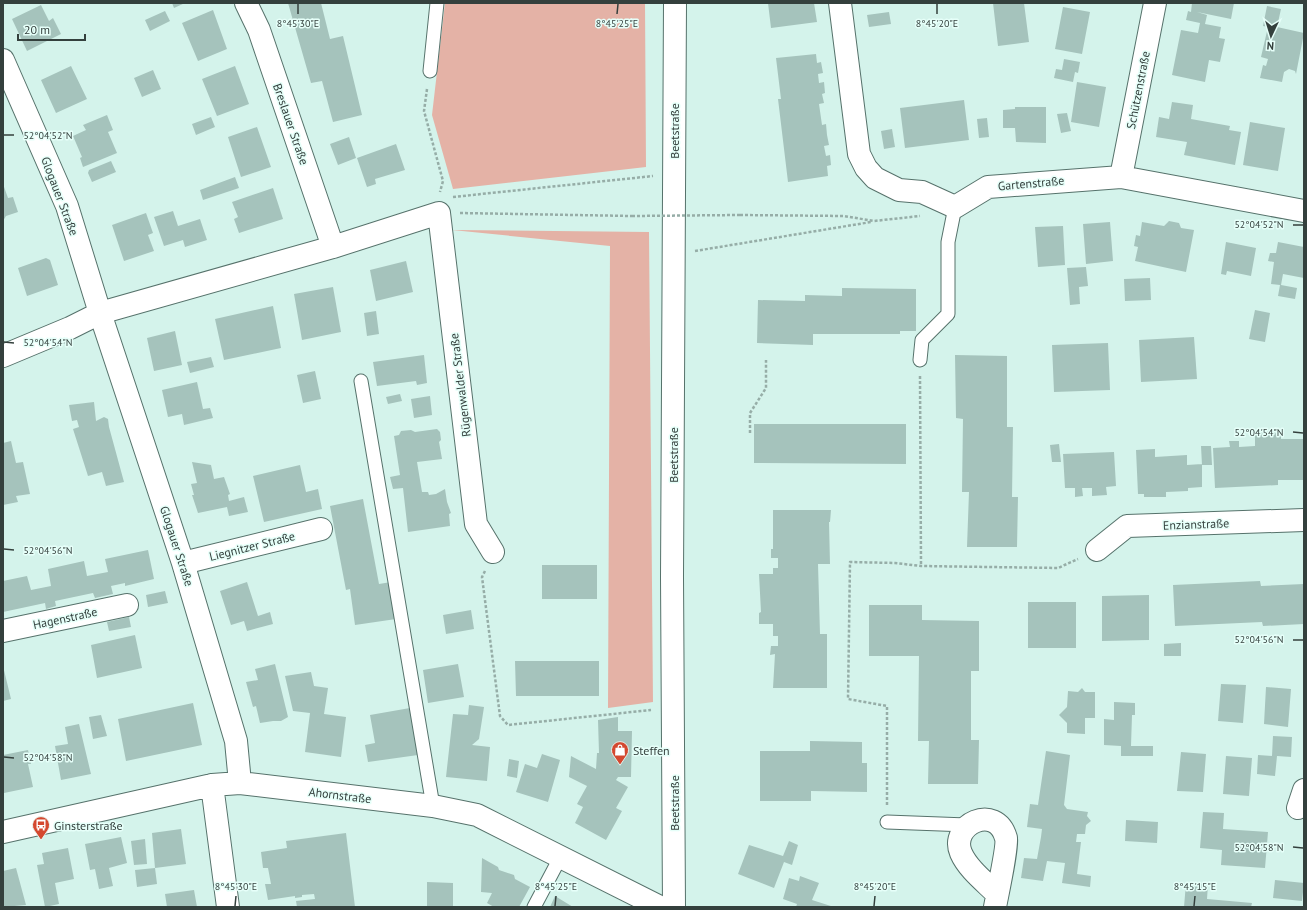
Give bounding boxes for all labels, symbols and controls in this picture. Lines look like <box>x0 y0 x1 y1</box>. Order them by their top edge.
scale bar <box>18 16 85 42</box>
north arrow <box>1251 16 1291 56</box>
text: 8°45'30"E <box>277 17 319 30</box>
text: 8°45'25"E <box>596 17 638 30</box>
text: 8°45'20"E <box>916 17 958 30</box>
text: 20 m <box>24 22 50 37</box>
text: N <box>1266 39 1274 53</box>
street label: Schützenstraße <box>1123 50 1153 130</box>
street label: Breslauer Straße <box>270 81 312 167</box>
street label: Beetstraße <box>667 103 682 159</box>
text: 52°04'52"N <box>23 129 73 142</box>
street label: Glogauer Straße <box>38 154 82 238</box>
street label: Gartenstraße <box>997 173 1065 193</box>
text: 52°04'52"N <box>1234 218 1284 231</box>
street label: Rügenwalder Straße <box>446 332 474 438</box>
text: 52°04'54"N <box>23 336 73 349</box>
text: 52°04'54"N <box>1234 426 1284 439</box>
street label: Beetstraße <box>666 427 681 483</box>
street label: Glogauer Straße <box>157 504 197 588</box>
street label: Enzianstraße <box>1163 515 1229 533</box>
street label: Liegnitzer Straße <box>208 528 296 564</box>
text: 52°04'56"N <box>23 544 73 557</box>
street label: Hagenstraße <box>31 604 99 632</box>
text: 52°04'56"N <box>1234 633 1284 646</box>
shop icon: Steffen <box>610 740 630 765</box>
place label: Steffen <box>633 743 670 758</box>
text: 52°04'58"N <box>23 751 73 764</box>
street label: Beetstraße <box>667 775 682 831</box>
street label: Ahornstraße <box>308 784 372 806</box>
bus stop icon: Ginsterstraße <box>31 815 51 840</box>
place label: Ginsterstraße <box>54 818 123 833</box>
text: 52°04'58"N <box>1234 841 1284 854</box>
text: 8°45'30"E <box>215 880 257 893</box>
text: 8°45'25"E <box>535 880 577 893</box>
text: 8°45'20"E <box>854 880 896 893</box>
text: 8°45'15"E <box>1174 880 1216 893</box>

